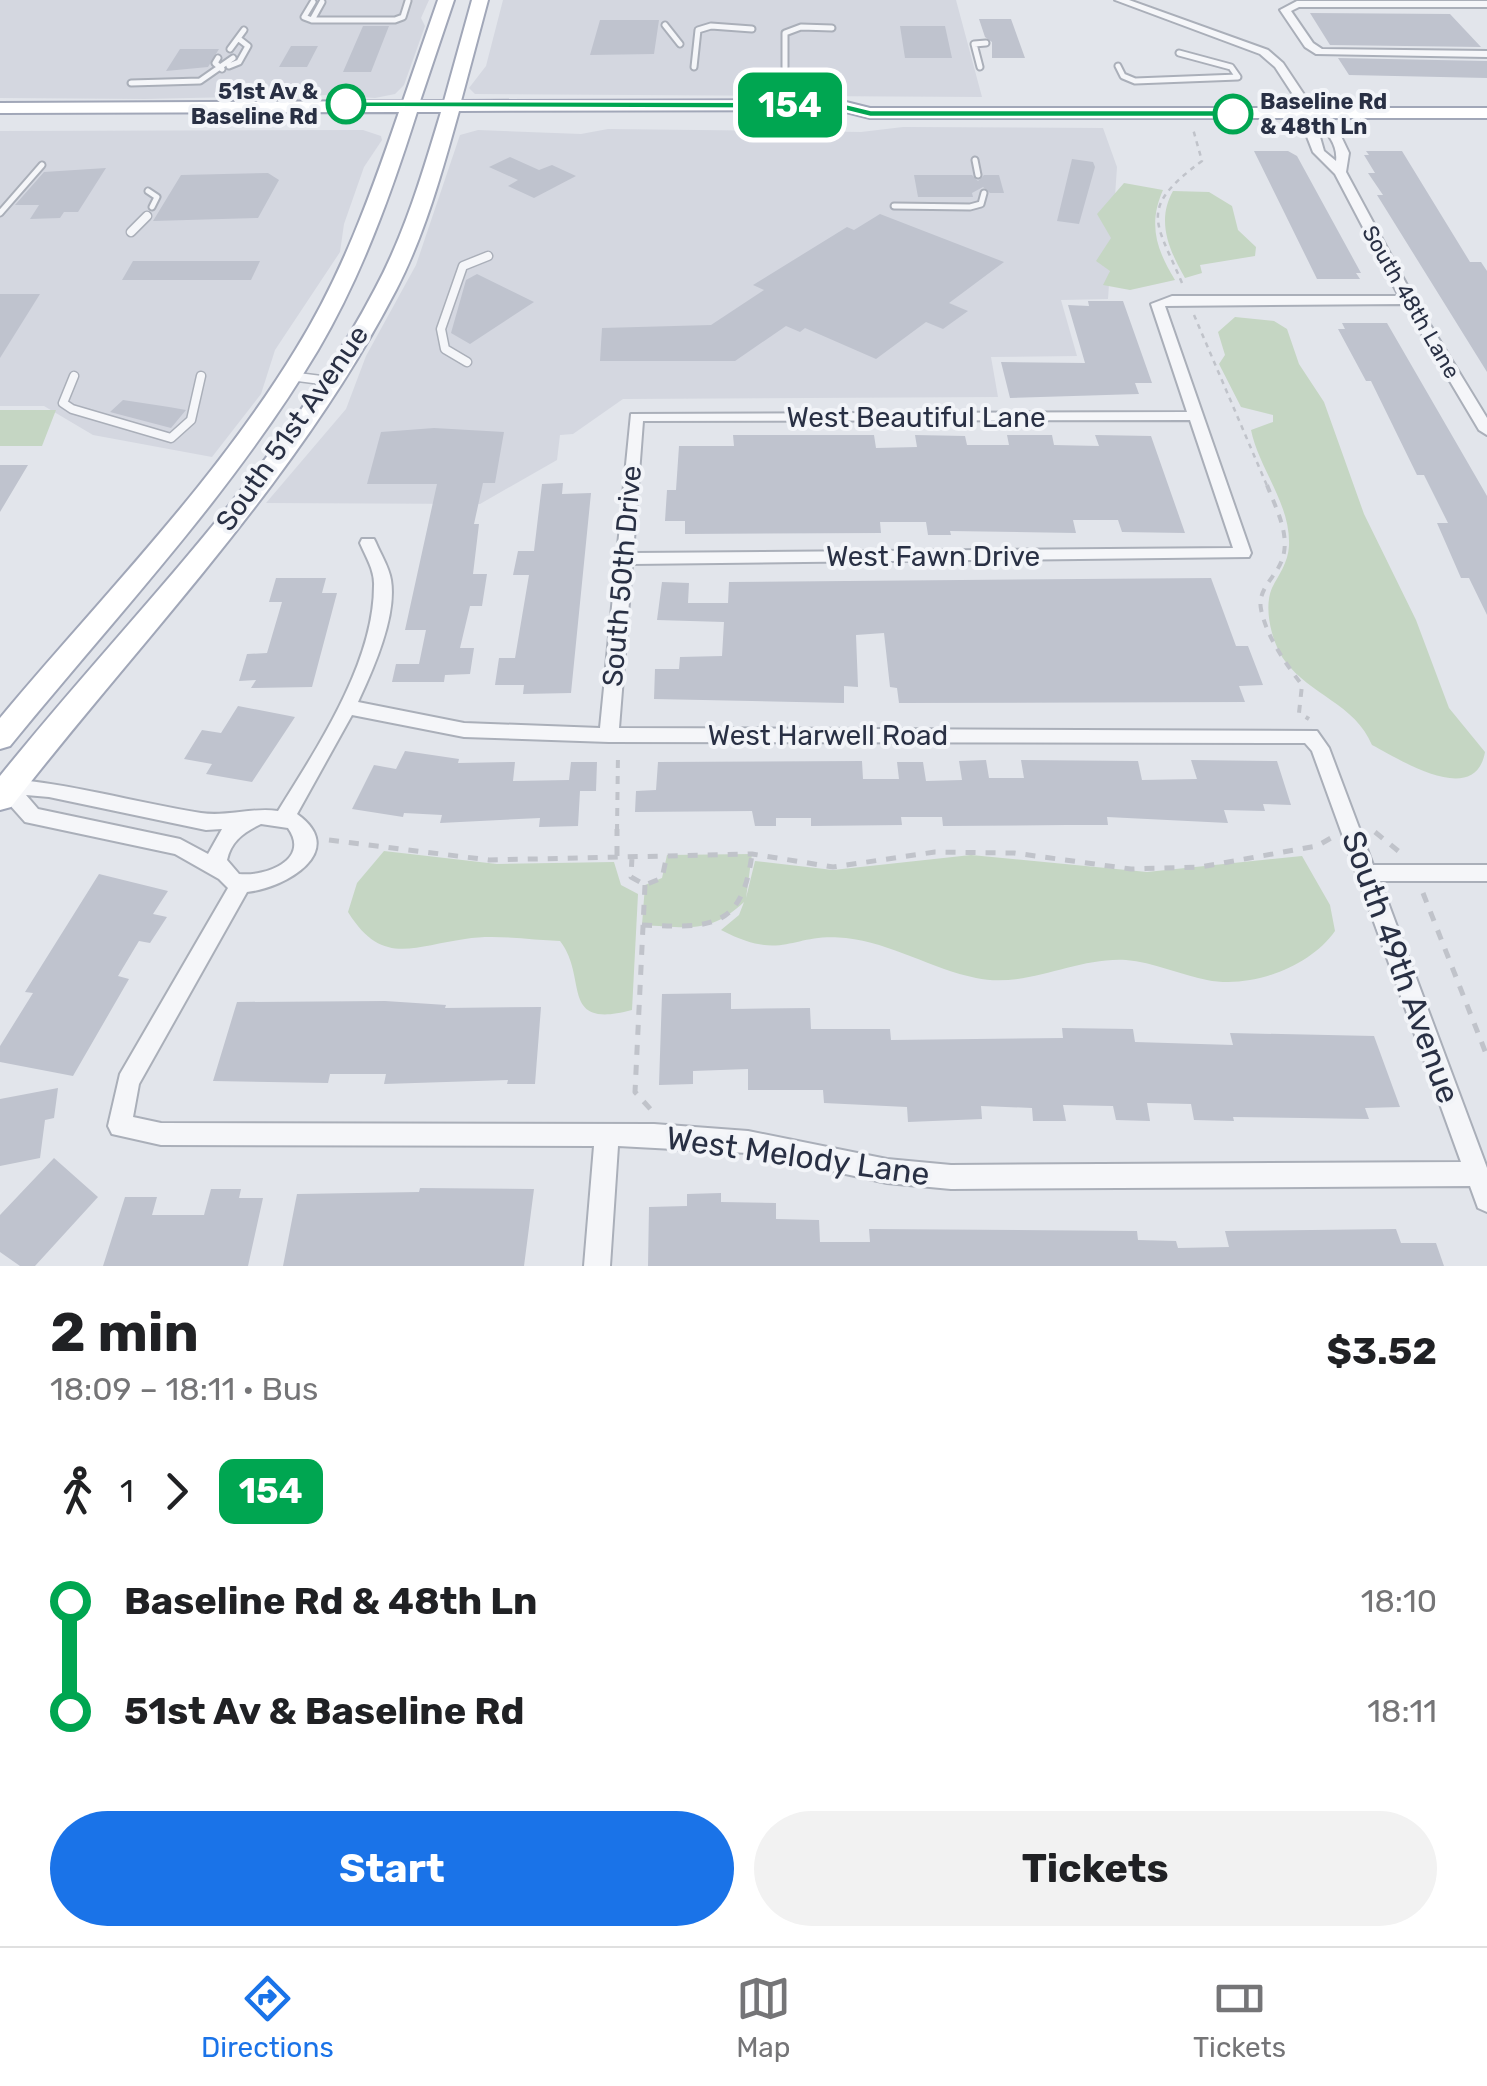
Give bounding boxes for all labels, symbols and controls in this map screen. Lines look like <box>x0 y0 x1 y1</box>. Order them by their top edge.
line badge: 154 <box>732 72 848 138</box>
place label: 51st Av & Baseline Rd <box>191 78 318 130</box>
text: 154 <box>758 84 822 126</box>
marker: 51st Av & Baseline Rd <box>327 85 365 123</box>
place label: Baseline Rd & 48th Ln <box>1260 88 1387 140</box>
marker: Baseline Rd & 48th Ln <box>1214 95 1252 133</box>
street label: South 48th Lane <box>1356 221 1466 383</box>
street label: South 51st Avenue <box>209 319 375 537</box>
street label: West Beautiful Lane <box>786 401 1046 434</box>
street label: South 50th Drive <box>596 464 648 688</box>
street label: West Fawn Drive <box>826 540 1040 573</box>
street label: West Harwell Road <box>708 719 948 752</box>
street label: South 49th Avenue <box>1334 826 1468 1108</box>
street label: West Melody Lane <box>664 1119 932 1193</box>
text: 2 min <box>50 1300 199 1365</box>
text: $3.52 <box>1327 1328 1437 1374</box>
text: 18:09 – 18:11 · Bus <box>50 1370 318 1408</box>
icon: walk <box>50 1464 105 1519</box>
icon: forward <box>149 1464 204 1519</box>
text: 154 <box>239 1470 303 1512</box>
text: 1 <box>120 1472 134 1510</box>
text: Baseline Rd & 48th Ln <box>124 1578 537 1624</box>
text: 18:10 <box>1361 1582 1437 1620</box>
text: 51st Av & Baseline Rd <box>124 1688 524 1734</box>
text: 18:11 <box>1367 1692 1437 1730</box>
button: Start <box>50 1811 734 1926</box>
button: Tickets <box>754 1811 1437 1926</box>
tab: Directions <box>201 1971 334 2064</box>
tab: Map <box>736 1971 791 2064</box>
tab: Tickets <box>1193 1971 1286 2064</box>

